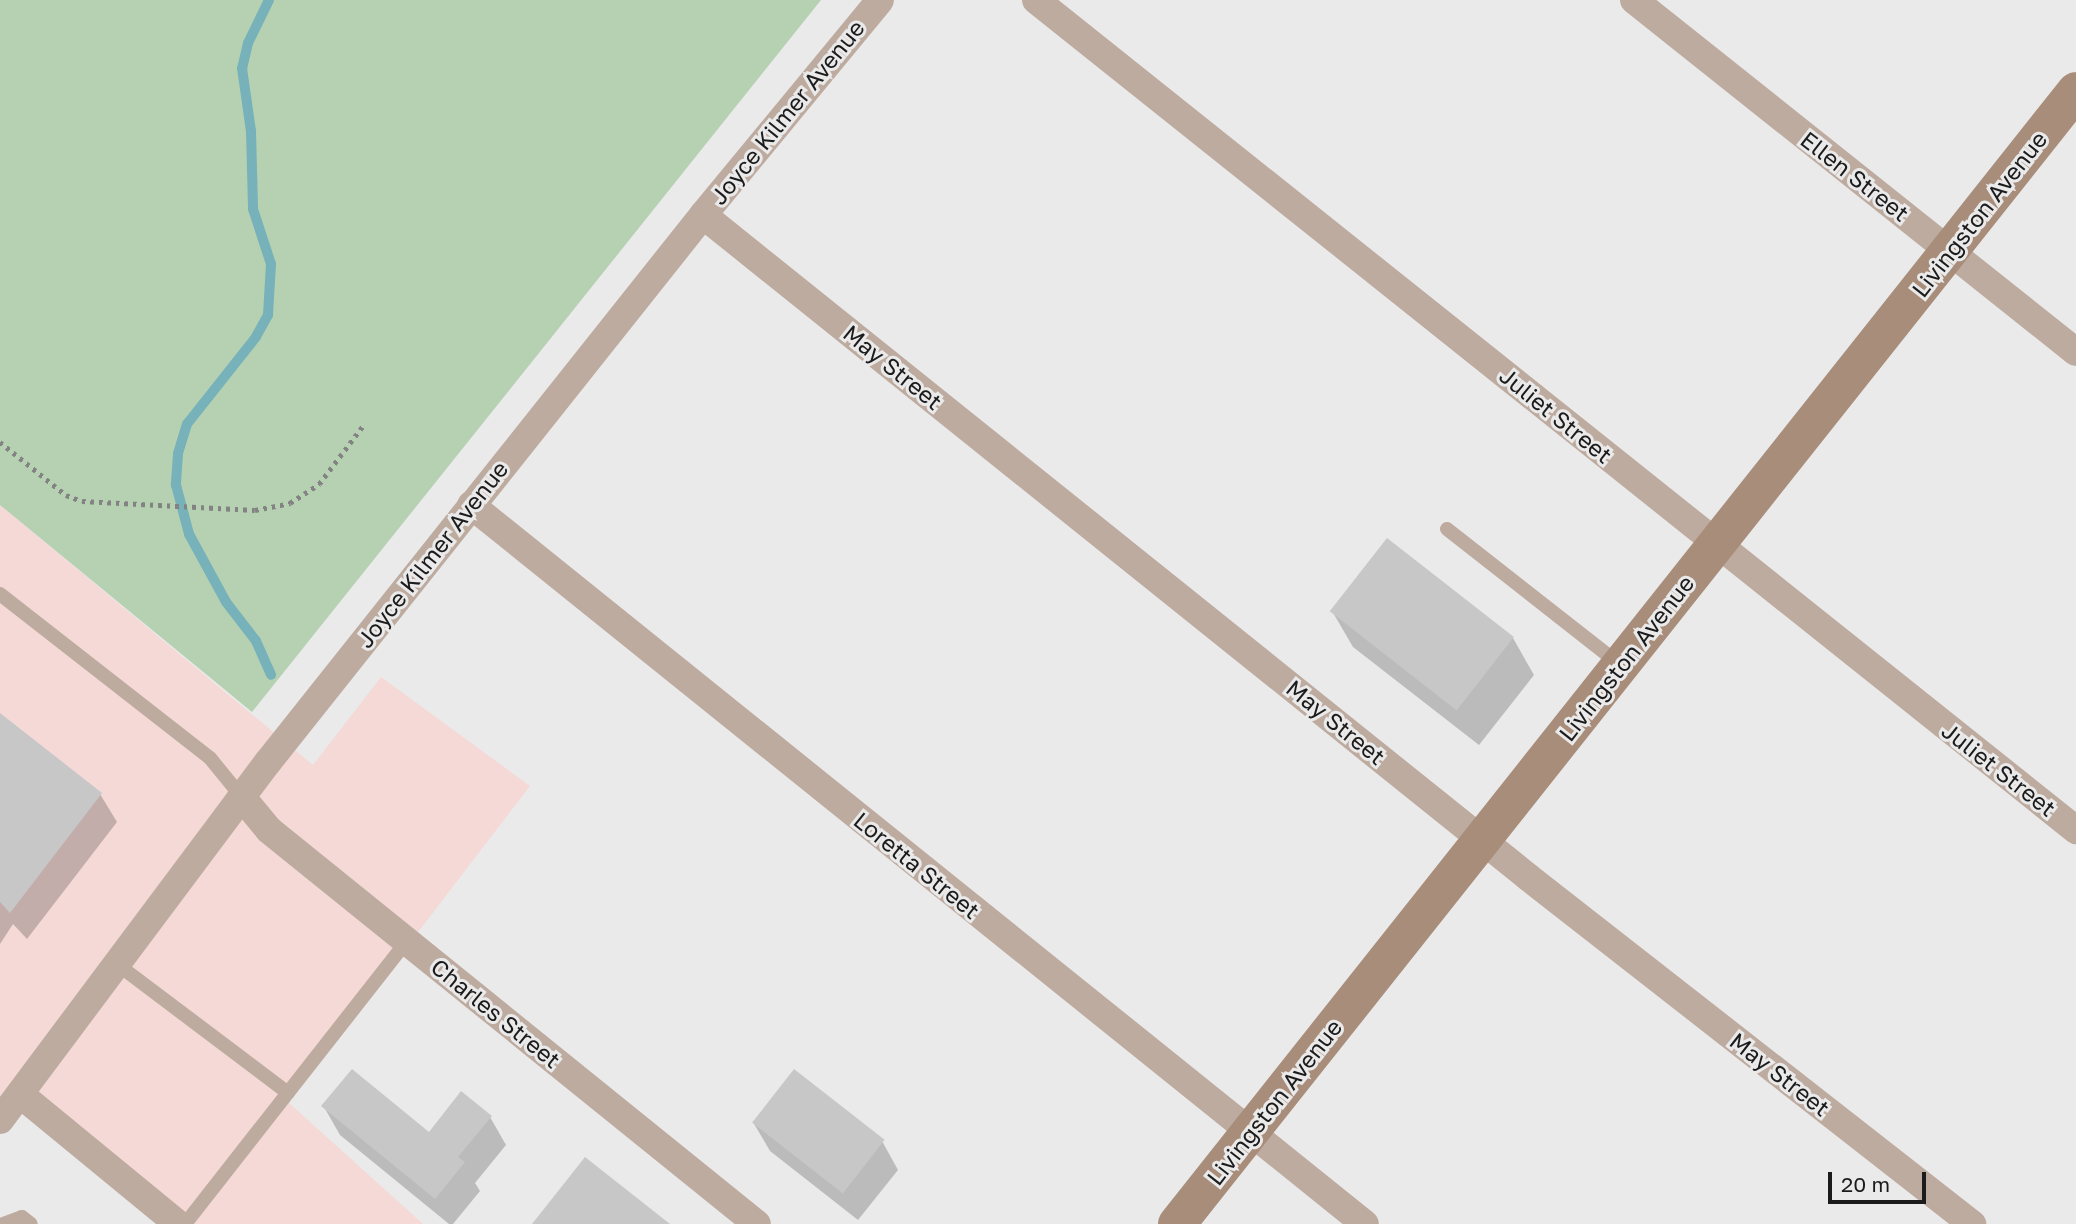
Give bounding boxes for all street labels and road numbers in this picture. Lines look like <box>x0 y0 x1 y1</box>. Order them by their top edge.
street label: Joyce Kilmer Avenue <box>704 14 870 210</box>
street label: Ellen Street <box>1795 125 1915 227</box>
street label: Livingston Avenue <box>1906 126 2052 302</box>
street label: May Street <box>838 319 948 415</box>
street label: Juliet Street <box>1494 361 1618 469</box>
street label: Joyce Kilmer Avenue <box>351 455 513 653</box>
street label: Livingston Avenue <box>1553 570 1699 746</box>
street label: May Street <box>1281 674 1391 770</box>
street label: Juliet Street <box>1937 716 2061 822</box>
street label: Loretta Street <box>849 806 985 924</box>
street label: Charles Street <box>426 952 566 1074</box>
street label: Livingston Avenue <box>1201 1014 1347 1190</box>
street label: May Street <box>1725 1026 1835 1122</box>

